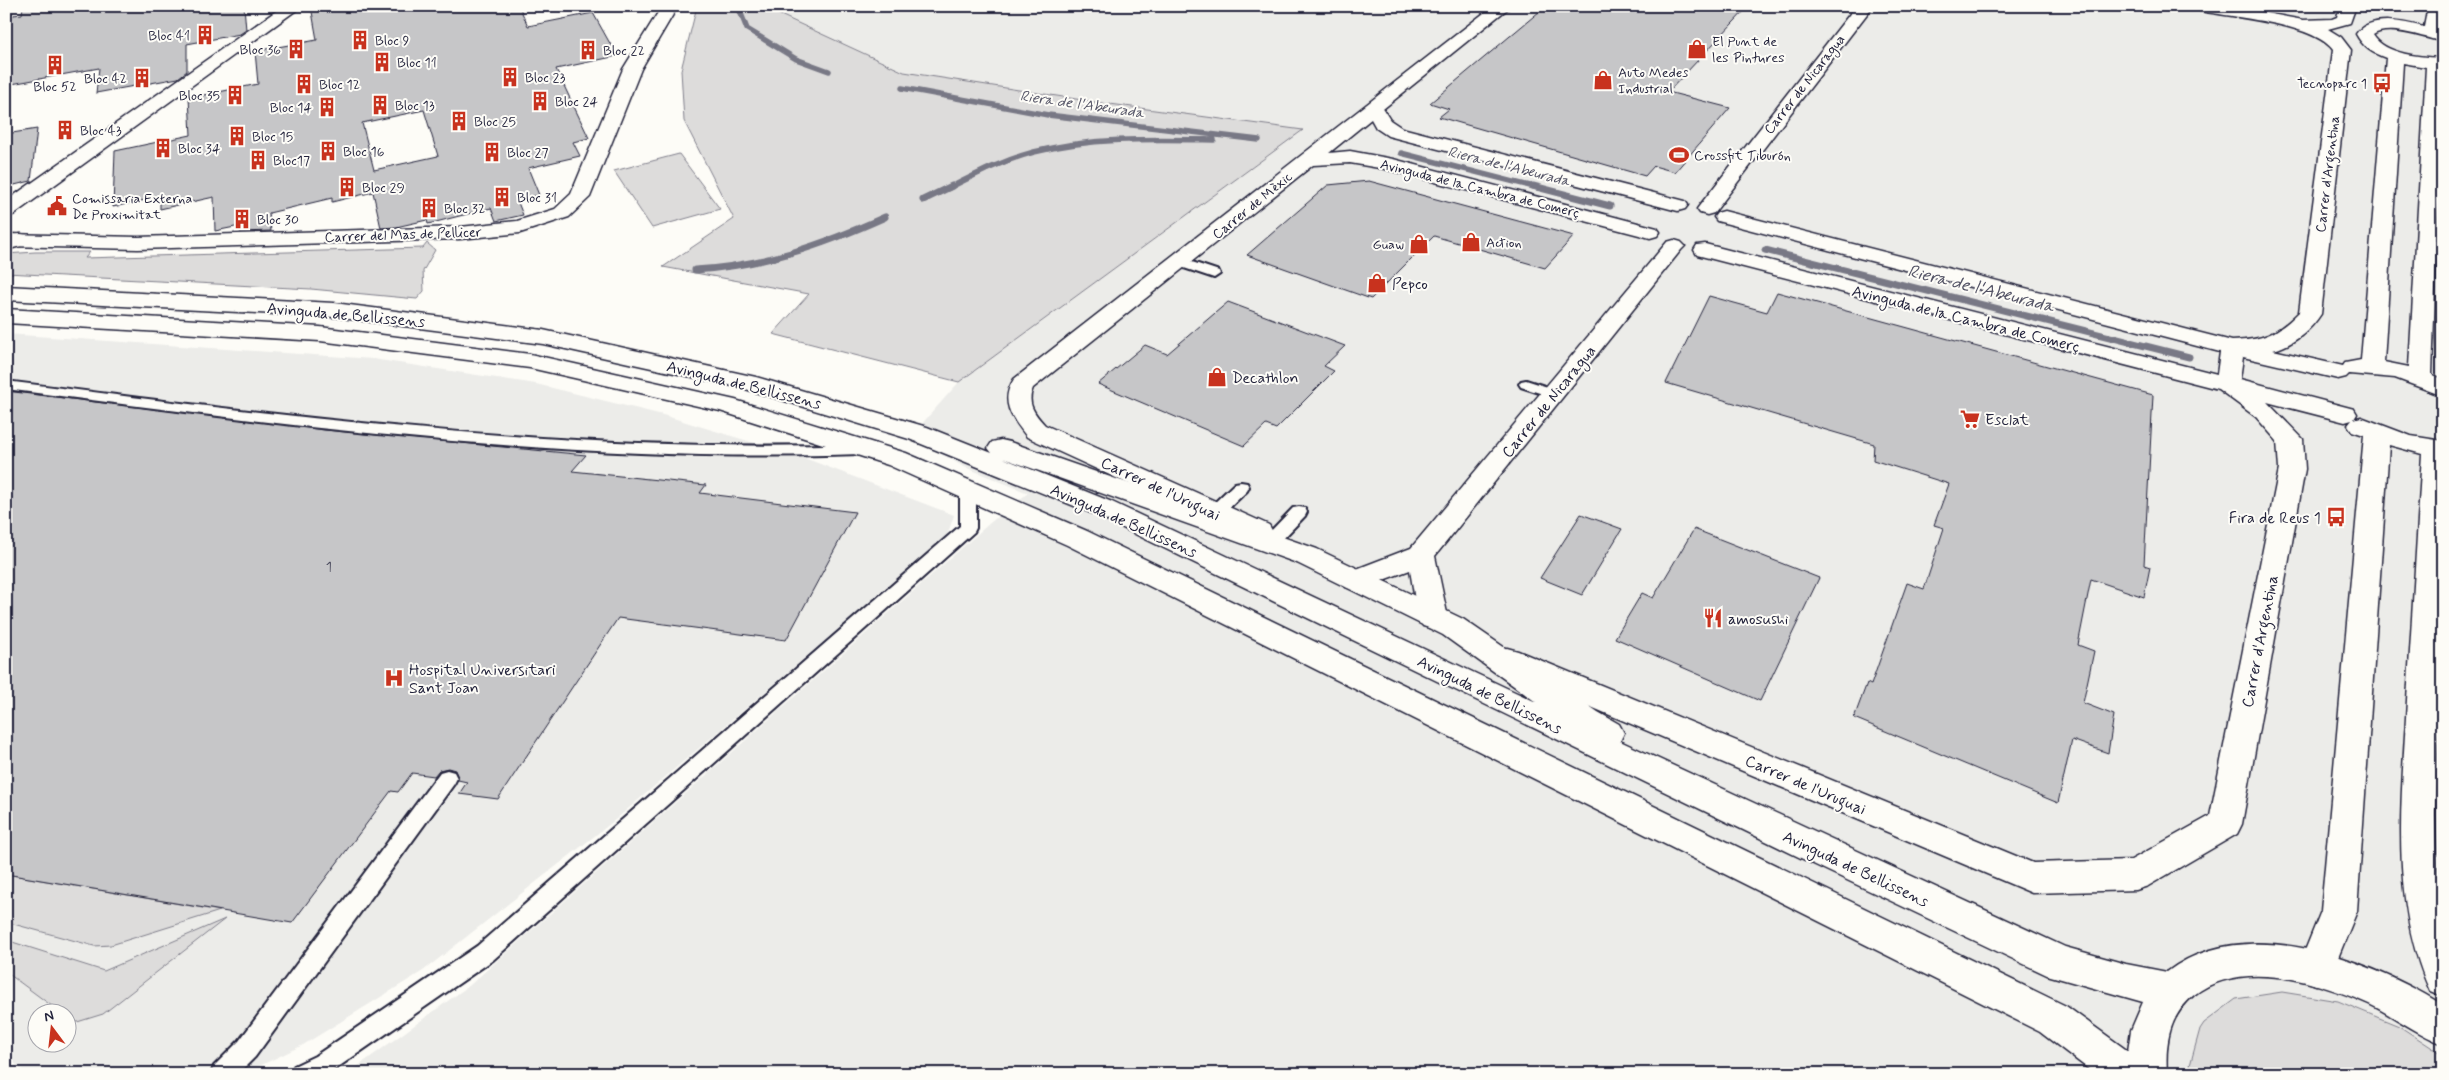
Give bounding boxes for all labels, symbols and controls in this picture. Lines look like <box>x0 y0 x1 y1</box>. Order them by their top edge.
building icon: Bloc 41 <box>194 24 216 46</box>
place label: Bloc 41 <box>148 27 190 45</box>
building icon: Bloc 9 <box>349 29 371 51</box>
street label: Carrer de Nicaragua <box>1760 31 1850 139</box>
place label: Bloc 9 <box>375 32 410 50</box>
place label: El Punt de les Pintures <box>1712 33 1784 67</box>
building icon: Bloc 36 <box>285 38 307 60</box>
shop icon: El Punt de les Pintures <box>1686 38 1708 60</box>
building icon: Bloc 22 <box>577 39 599 61</box>
place label: Bloc 36 <box>239 41 281 59</box>
place label: Bloc 22 <box>603 42 645 60</box>
building icon: Bloc 11 <box>371 51 393 73</box>
building icon: Bloc 52 <box>44 54 66 76</box>
place label: Bloc 11 <box>397 54 437 72</box>
place label: Auto Medes Industrial <box>1618 64 1688 98</box>
building icon: Bloc 23 <box>499 66 521 88</box>
building icon: Bloc 42 <box>131 67 153 89</box>
place label: Bloc 23 <box>525 69 565 87</box>
shop icon: Auto Medes Industrial <box>1592 69 1614 91</box>
place label: Bloc 42 <box>84 70 127 88</box>
bus stop icon: Tecnoparc 1 <box>2371 72 2393 94</box>
building icon: Bloc 12 <box>293 73 315 95</box>
place label: Tecnoparc 1 <box>2297 75 2367 93</box>
place label: Bloc 12 <box>319 76 360 94</box>
place label: Bloc 52 <box>33 78 77 96</box>
building icon: Bloc 35 <box>224 84 246 106</box>
water label: Riera de l'Abeurada <box>1019 86 1146 124</box>
place label: Bloc 35 <box>179 87 220 105</box>
building icon: Bloc 24 <box>529 90 551 112</box>
place label: Bloc 24 <box>555 93 598 111</box>
building icon: Bloc 13 <box>369 94 391 116</box>
building icon: Bloc 14 <box>316 96 338 118</box>
place label: Bloc 13 <box>395 97 435 115</box>
place label: Bloc 14 <box>270 99 312 117</box>
building icon: Bloc 25 <box>448 110 470 132</box>
place label: Bloc 25 <box>474 113 516 131</box>
street label: Carrer d'Argentina <box>2312 115 2346 234</box>
building icon: Bloc 43 <box>54 119 76 141</box>
place label: Bloc 43 <box>80 122 122 140</box>
building icon: Bloc 15 <box>226 125 248 147</box>
place label: Bloc 15 <box>252 128 293 146</box>
building icon: Bloc 34 <box>152 137 174 159</box>
place label: Bloc 34 <box>178 140 221 158</box>
building icon: Bloc 16 <box>317 140 339 162</box>
building icon: Bloc 27 <box>481 141 503 163</box>
water label: Riera de l'Abeurada <box>1446 142 1573 192</box>
place label: Bloc 16 <box>343 143 385 161</box>
place label: Bloc 27 <box>507 144 548 162</box>
sports icon: Crossfit Tiburón <box>1668 144 1690 166</box>
place label: Crossfit Tiburón <box>1694 147 1791 165</box>
building icon: Bloc17 <box>247 149 269 171</box>
place label: Bloc17 <box>273 152 310 170</box>
street label: Avinguda de la Cambra de Comerç <box>1378 155 1582 224</box>
street label: Carrer de Mèxic <box>1209 168 1297 244</box>
building icon: Bloc 29 <box>336 176 358 198</box>
place label: Bloc 29 <box>362 179 405 197</box>
building icon: Bloc 31 <box>491 186 513 208</box>
place label: Bloc 31 <box>517 189 557 207</box>
place label: Comissaria Externa De Proximitat <box>72 190 192 224</box>
public building icon: Comissaria Externa De Proximitat <box>46 195 68 217</box>
building icon: Bloc 32 <box>418 197 440 219</box>
place label: Bloc 32 <box>444 200 485 218</box>
building icon: Bloc 30 <box>231 208 253 230</box>
place label: Bloc 30 <box>257 211 299 229</box>
street label: Carrer del Mas de Pellicer <box>324 223 482 247</box>
shop icon: Action <box>1460 231 1482 253</box>
shop icon: Guaw <box>1408 233 1430 255</box>
place label: Action <box>1486 234 1522 252</box>
place label: Guaw <box>1372 236 1404 254</box>
water label: Riera de l'Abeurada <box>1905 259 2058 319</box>
shop icon: Pepco <box>1366 272 1388 294</box>
place label: Pepco <box>1392 274 1428 295</box>
street label: Avinguda de la Cambra de Comerç <box>1849 281 2082 359</box>
street label: Avinguda de Bellissens <box>266 298 426 334</box>
street label: Carrer de Nicaragua <box>1497 341 1602 463</box>
street label: Avinguda de Bellissens <box>664 356 823 416</box>
shop icon: Decathlon <box>1206 366 1228 388</box>
place label: Decathlon <box>1232 368 1299 389</box>
supermarket icon: Esclat <box>1959 408 1981 430</box>
place label: Esclat <box>1985 410 2029 431</box>
street label: Carrer de l'Uruguai <box>1097 452 1224 527</box>
street label: Avinguda de Bellissens <box>1046 480 1200 564</box>
bus stop icon: Fira de Reus 1 <box>2325 506 2347 528</box>
place label: Fira de Reus 1 <box>2229 508 2321 529</box>
house number: 1 <box>326 558 332 576</box>
street label: Carrer d'Argentina <box>2237 573 2285 709</box>
restaurant icon: amosushi <box>1702 607 1724 629</box>
place label: amosushi <box>1728 609 1789 630</box>
street label: Avinguda de Bellissens <box>1413 651 1565 740</box>
place label: Hospital Universitari Sant Joan <box>409 660 556 699</box>
hospital icon: Hospital Universitari Sant Joan <box>383 667 405 689</box>
street label: Carrer de l'Uruguai <box>1741 750 1869 821</box>
street label: Avinguda de Bellissens <box>1779 826 1932 913</box>
north arrow <box>28 1002 78 1052</box>
text: N <box>42 1007 56 1026</box>

